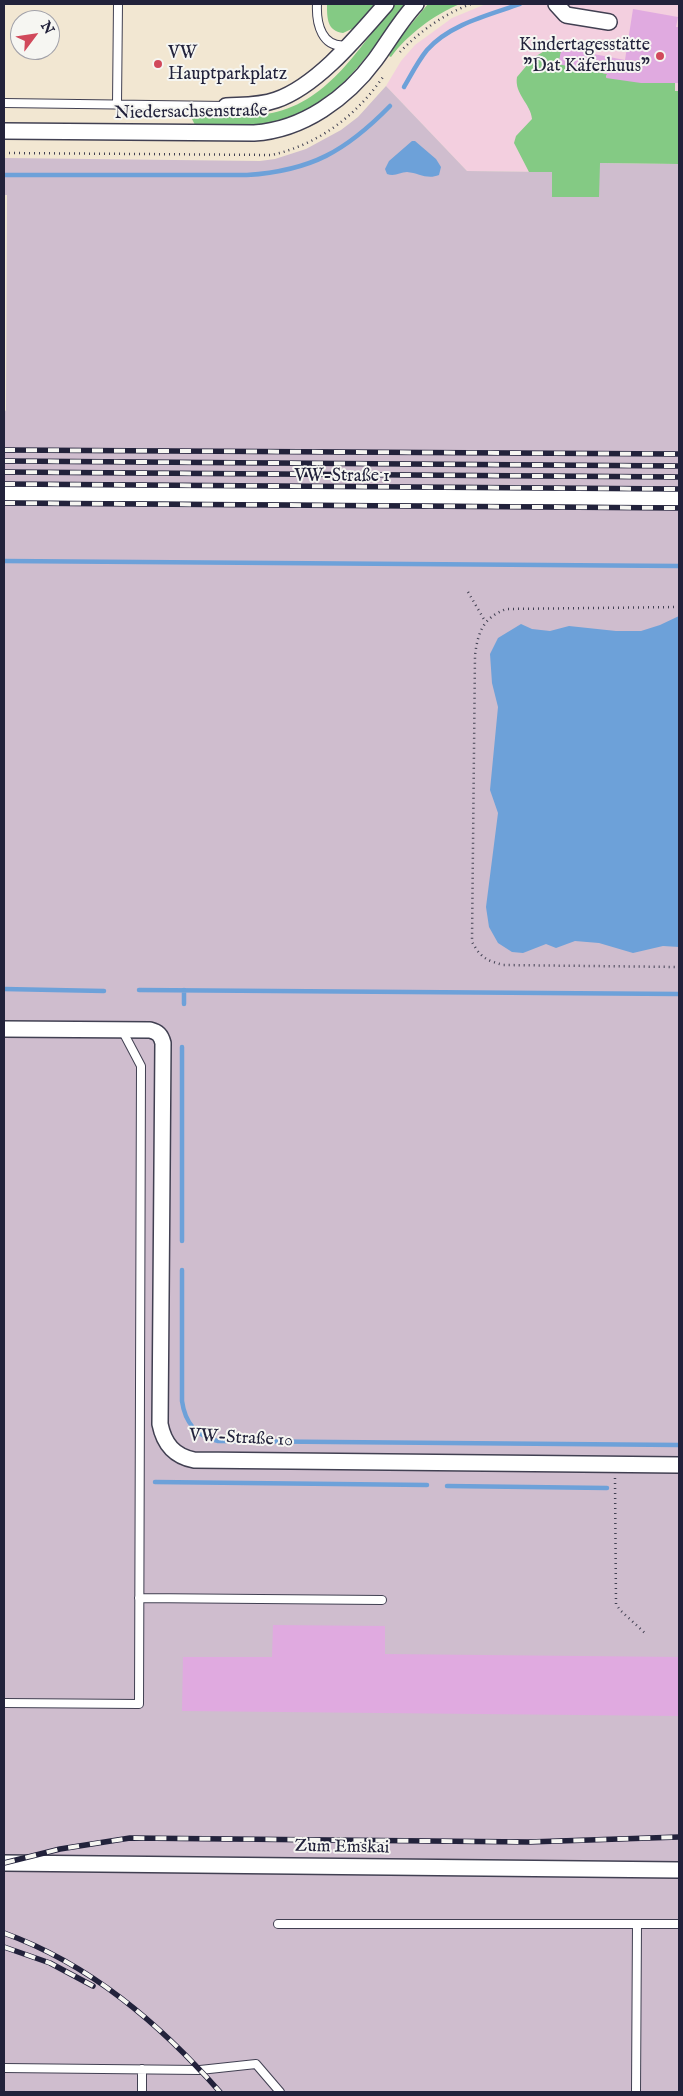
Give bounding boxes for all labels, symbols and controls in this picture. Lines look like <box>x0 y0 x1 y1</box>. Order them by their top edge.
north arrow <box>10 10 60 60</box>
text: N <box>36 18 58 38</box>
place label: Kindertagesstätte "Dat Käferhuus" <box>519 35 650 78</box>
place label: VW Hauptparkplatz <box>168 43 287 86</box>
marker: Kindertagesstätte "Dat Käferhuus" <box>654 50 666 62</box>
marker: VW Hauptparkplatz <box>152 58 164 70</box>
street label: Niedersachsenstraße <box>114 101 268 125</box>
street label: VW-Straße 1 <box>294 466 390 488</box>
street label: VW-Straße 10 <box>188 1425 294 1453</box>
street label: Zum Emskai <box>294 1836 390 1860</box>

